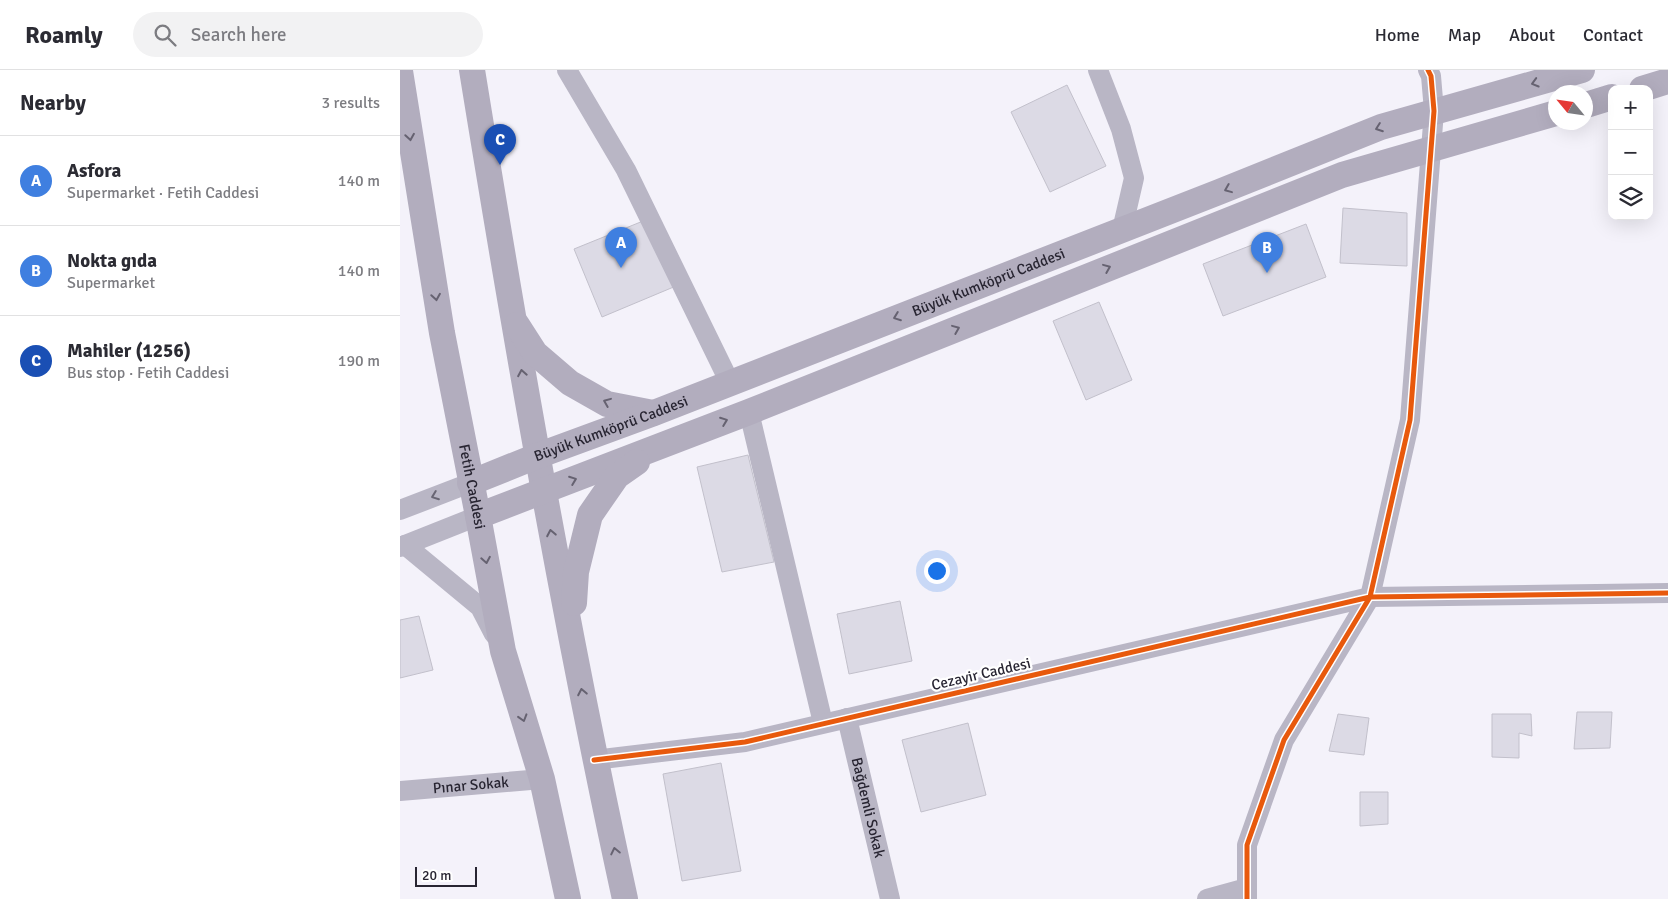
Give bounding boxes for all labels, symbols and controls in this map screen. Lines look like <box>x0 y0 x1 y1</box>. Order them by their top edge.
search box <box>133 12 483 57</box>
text: Roamly <box>25 20 103 50</box>
icon: search <box>151 21 179 49</box>
text: Search here <box>191 23 287 47</box>
text: Home <box>1375 24 1420 46</box>
text: Map <box>1448 24 1481 46</box>
text: About <box>1509 24 1555 46</box>
text: Contact <box>1583 24 1643 46</box>
one-way arrow <box>1530 77 1539 88</box>
north arrow <box>1548 85 1593 130</box>
map controls <box>1608 85 1653 220</box>
button: + <box>1608 85 1653 130</box>
text: Nearby <box>20 90 86 116</box>
text: 3 results <box>321 93 380 113</box>
one-way arrow <box>1375 122 1384 132</box>
pin: C <box>484 124 516 165</box>
button: − <box>1608 130 1653 175</box>
one-way arrow <box>405 132 415 141</box>
text: Asfora <box>67 159 121 183</box>
text: A <box>31 171 41 191</box>
text: 140 m <box>338 171 380 191</box>
button: layers <box>1608 175 1653 220</box>
text: Supermarket · Fetih Caddesi <box>67 183 259 203</box>
one-way arrow <box>1224 183 1233 193</box>
pin: A <box>605 227 637 268</box>
pin: B <box>1251 232 1283 273</box>
street label: Büyük Kumköprü Caddesi <box>909 244 1068 320</box>
text: Nokta gıda <box>67 249 157 273</box>
text: B <box>31 261 41 281</box>
text: 140 m <box>338 261 380 281</box>
one-way arrow <box>1102 264 1111 275</box>
text: Supermarket <box>67 273 155 293</box>
one-way arrow <box>430 294 441 302</box>
one-way arrow <box>893 311 902 321</box>
one-way arrow <box>952 324 960 334</box>
text: Mahiler (1256) <box>67 339 191 363</box>
text: C <box>31 351 41 371</box>
text: 190 m <box>338 351 380 371</box>
text: Bus stop · Fetih Caddesi <box>67 363 229 383</box>
one-way arrow <box>518 368 528 377</box>
street label: Büyük Kumköprü Caddesi <box>531 392 690 465</box>
one-way arrow <box>603 398 612 409</box>
one-way arrow <box>719 417 728 427</box>
street label: Fetih Caddesi <box>455 443 489 531</box>
one-way arrow <box>568 476 576 486</box>
one-way arrow <box>431 490 440 500</box>
one-way arrow <box>547 528 557 537</box>
one-way arrow <box>481 556 491 564</box>
your location <box>924 558 950 584</box>
street label: Cezayir Caddesi <box>930 654 1032 694</box>
one-way arrow <box>577 688 587 697</box>
one-way arrow <box>518 713 528 722</box>
street label: Bağdemli Sokak <box>848 756 889 860</box>
street label: Pınar Sokak <box>432 773 510 797</box>
one-way arrow <box>610 847 620 856</box>
scale bar <box>415 864 478 887</box>
text: 20 m <box>422 867 451 884</box>

